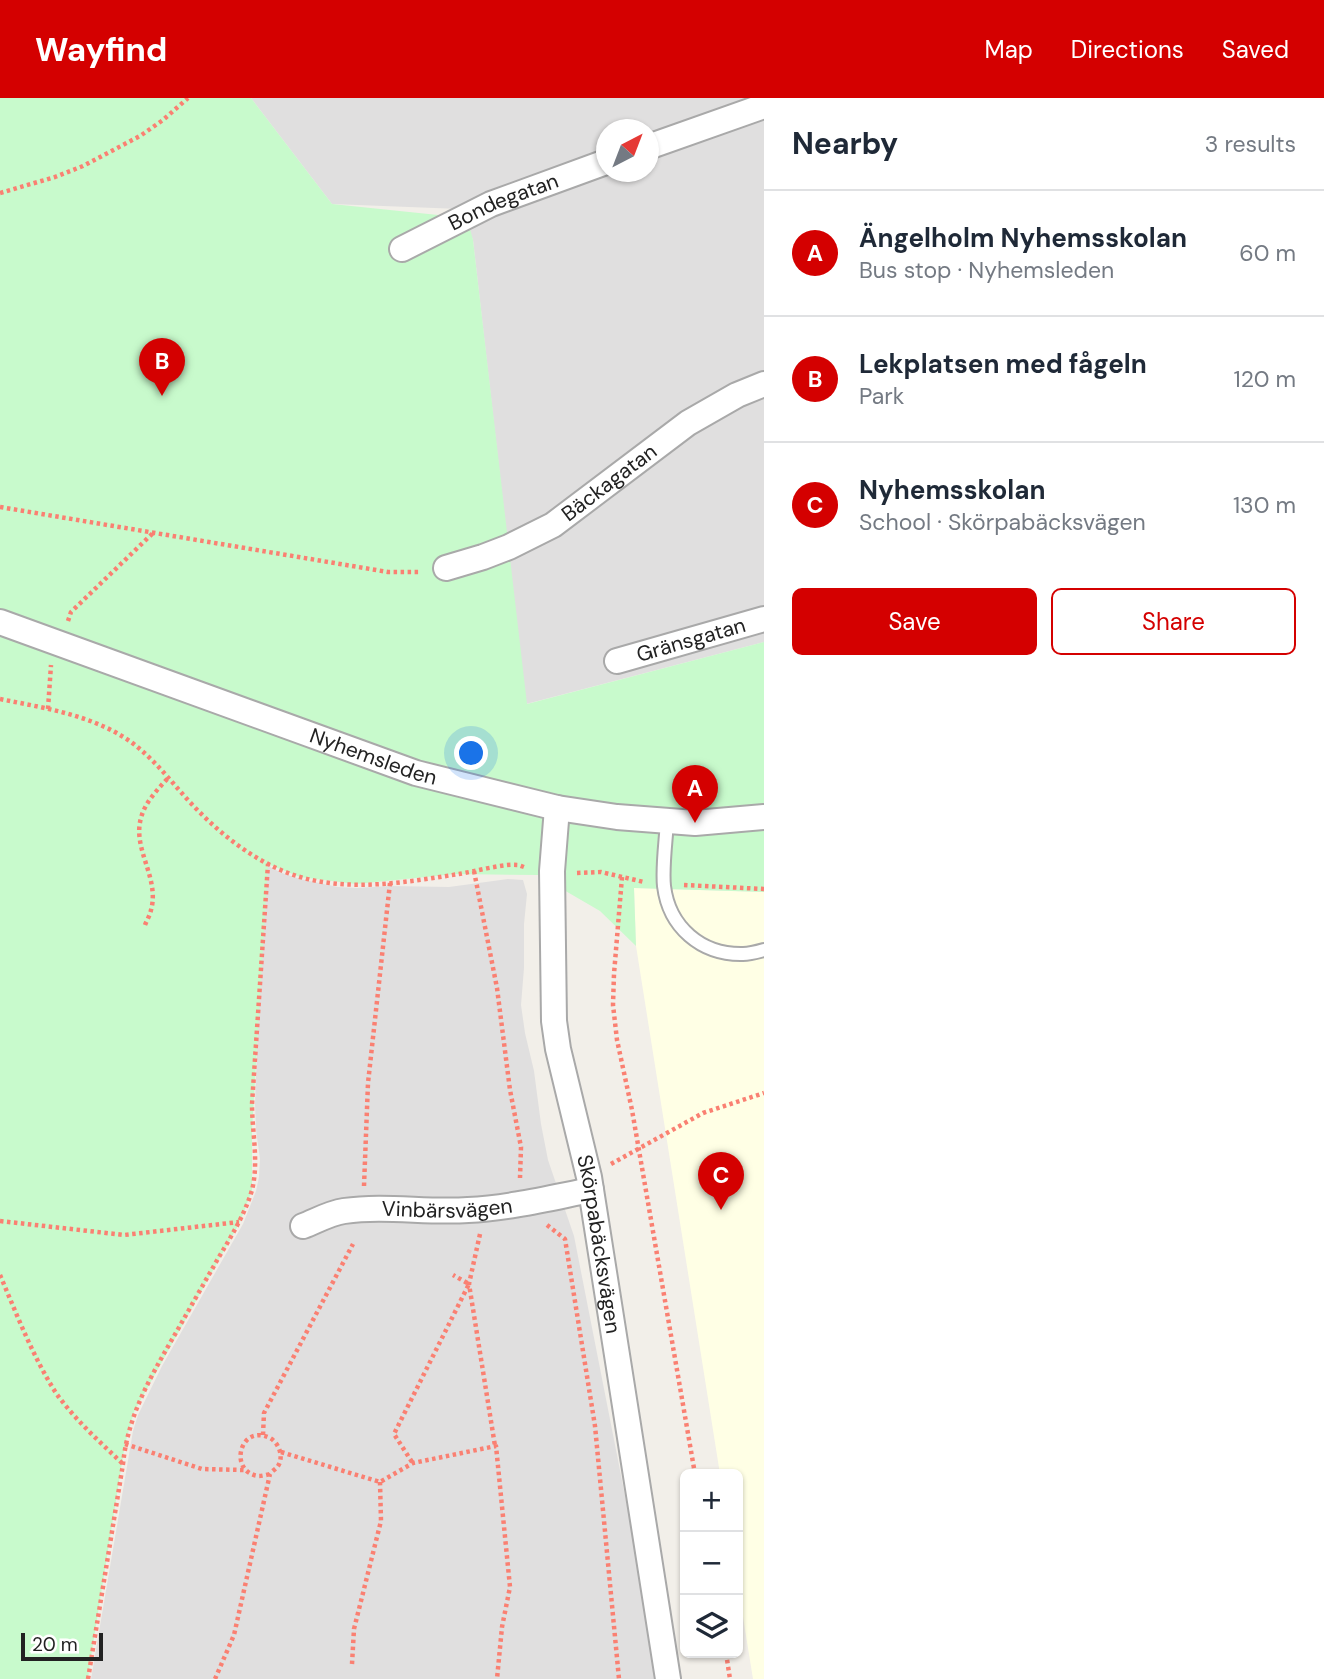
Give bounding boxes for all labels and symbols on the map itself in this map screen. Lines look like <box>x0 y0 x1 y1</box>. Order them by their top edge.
north arrow <box>596 119 659 182</box>
street label: Bondegatan <box>444 167 562 237</box>
pin: B <box>139 338 185 396</box>
street label: Bäckagatan <box>556 437 663 528</box>
street label: Gränsgatan <box>633 611 749 669</box>
street label: Nyhemsleden <box>306 722 440 792</box>
your location <box>454 736 488 770</box>
pin: A <box>672 765 718 823</box>
street label: Skörpabäcksvägen <box>570 1152 627 1335</box>
pin: C <box>698 1152 744 1210</box>
street label: Vinbärsvägen <box>381 1191 514 1225</box>
scale bar <box>21 1630 103 1662</box>

